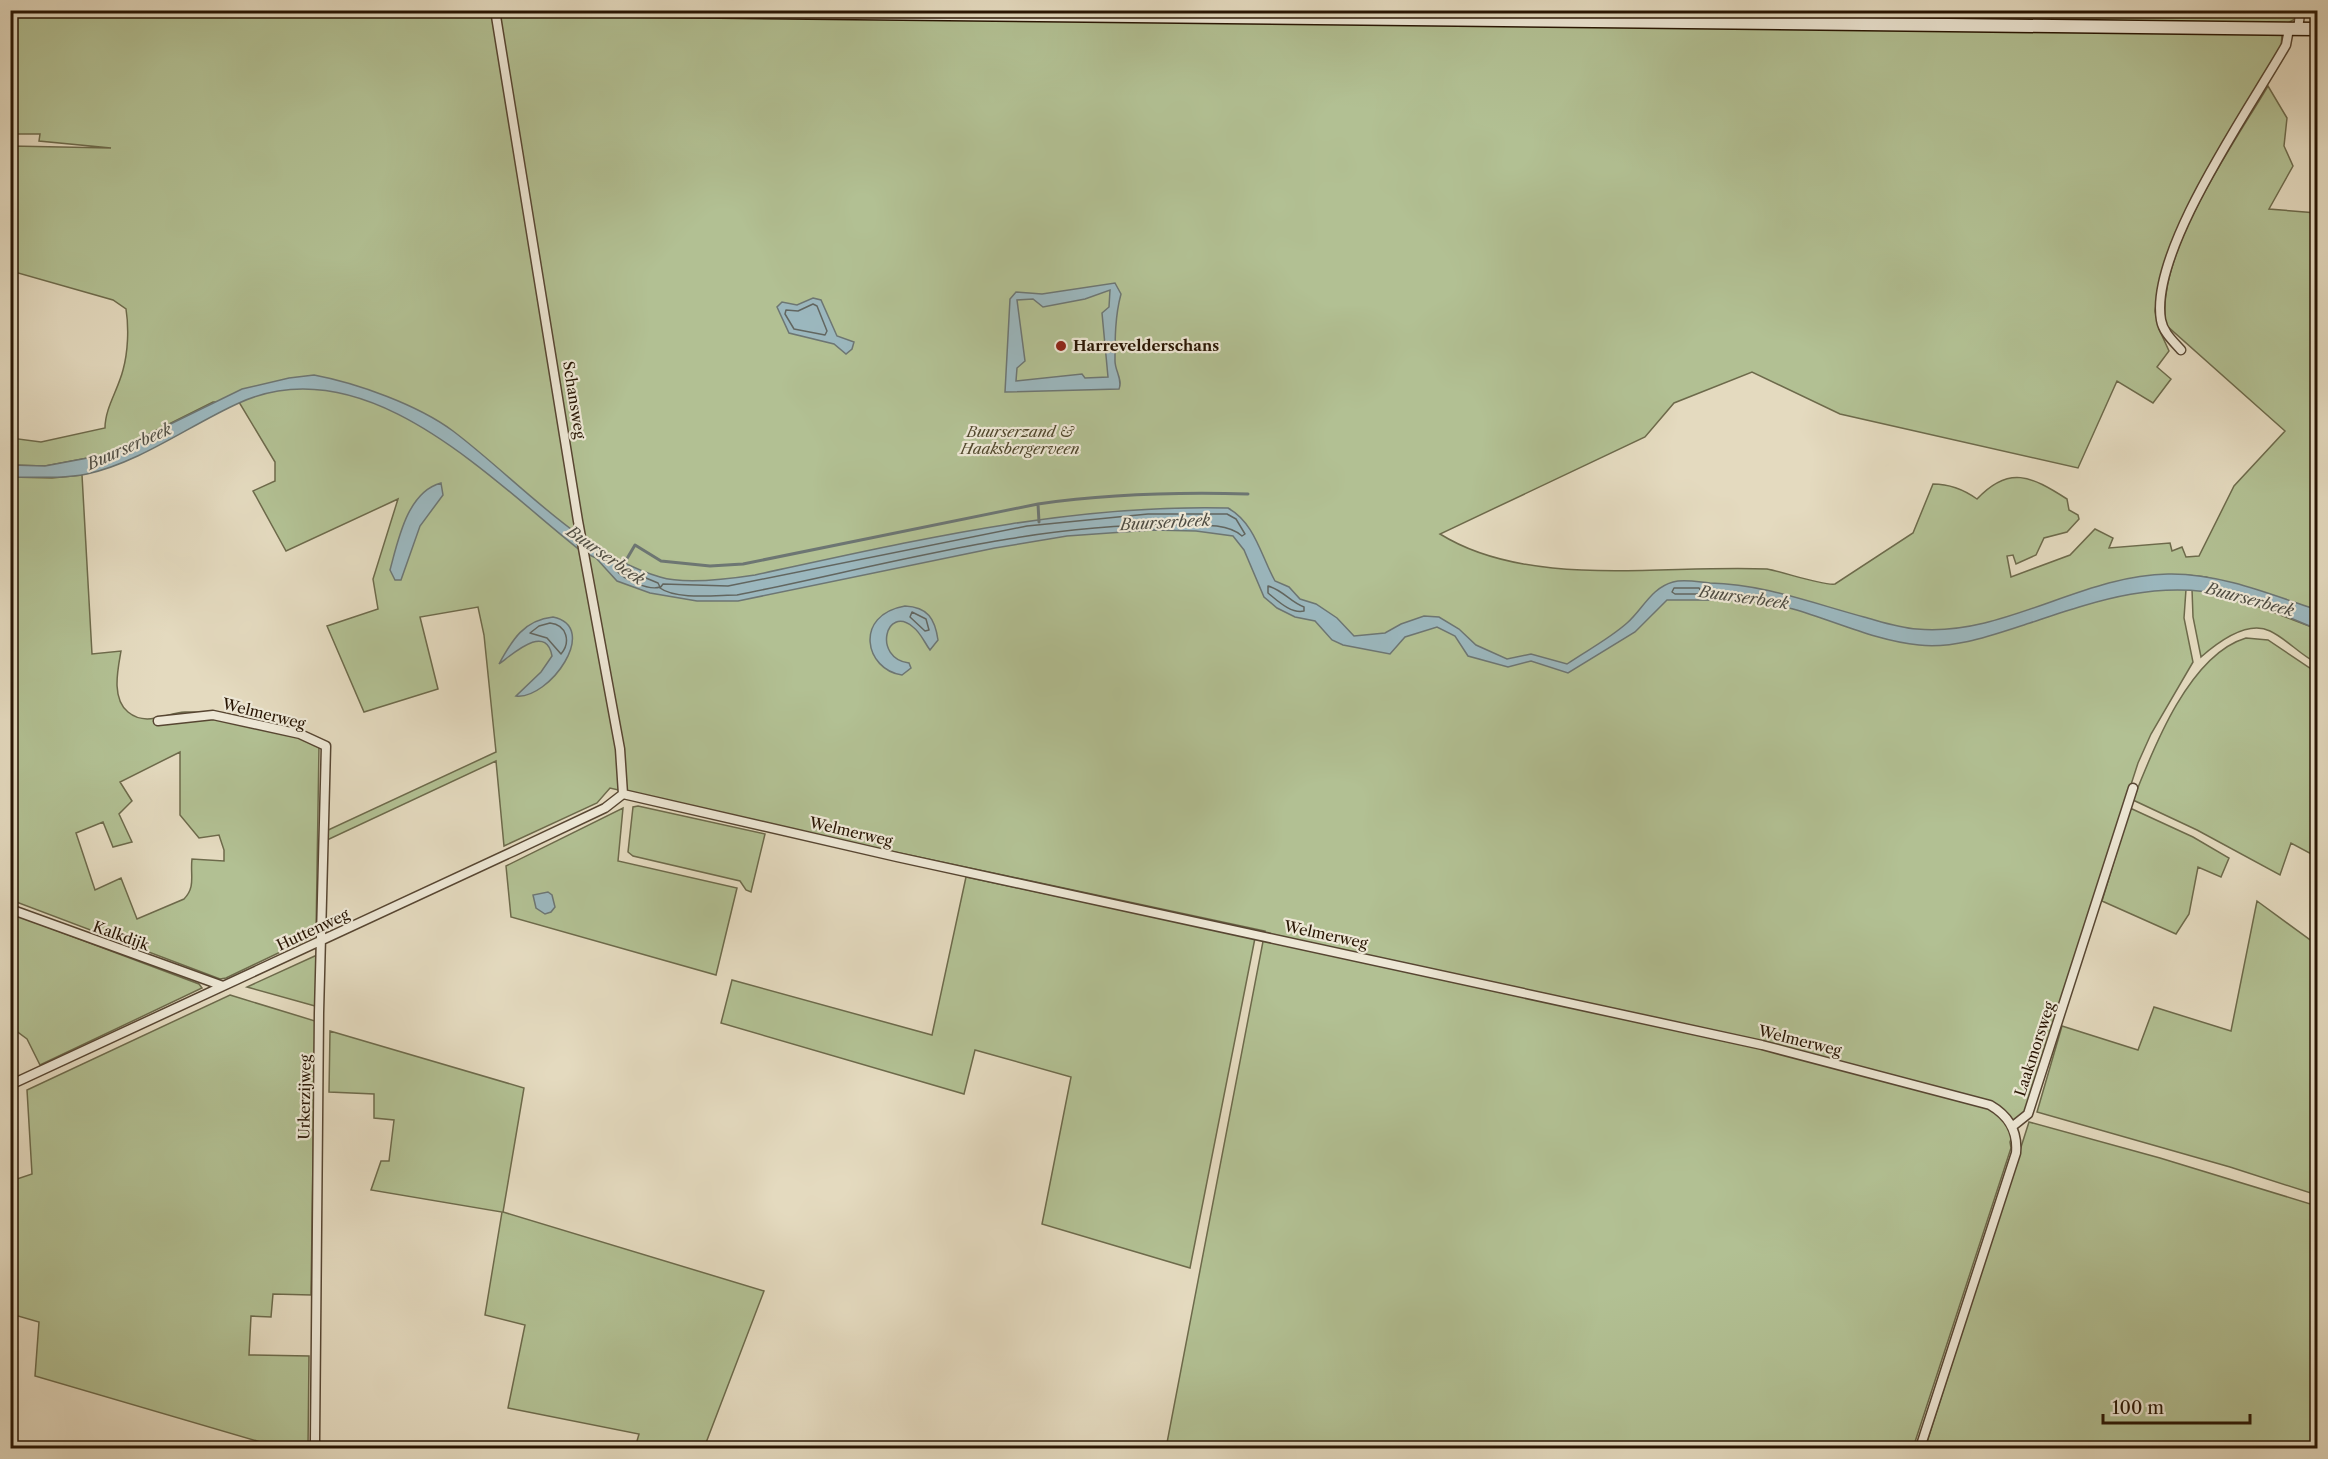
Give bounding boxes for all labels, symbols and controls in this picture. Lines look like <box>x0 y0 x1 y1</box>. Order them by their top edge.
place label: Harrevelderschans <box>1073 336 1219 355</box>
marker: Harrevelderschans <box>1054 339 1068 353</box>
street label: Schansweg <box>559 360 590 440</box>
water label: Buurserbeek <box>82 418 175 474</box>
park label: Buurserzand & Haaksbergerveen <box>959 422 1080 458</box>
water label: Buurserbeek <box>1117 510 1211 534</box>
water label: Buurserbeek <box>562 520 649 590</box>
water label: Buurserbeek <box>2202 577 2297 621</box>
water label: Buurserbeek <box>1696 581 1791 613</box>
street label: Welmerweg <box>220 694 308 733</box>
street label: Welmerweg <box>807 812 895 850</box>
street label: Huttenweg <box>273 904 352 955</box>
street label: Welmerweg <box>1282 916 1370 953</box>
street label: Kalkdijk <box>90 917 153 955</box>
street label: Laakmorsweg <box>2010 999 2059 1099</box>
street label: Welmerweg <box>1756 1021 1844 1060</box>
street label: Urkerzijweg <box>294 1054 315 1140</box>
scale bar <box>2103 1387 2250 1425</box>
text: 100 m <box>2112 1397 2164 1419</box>

